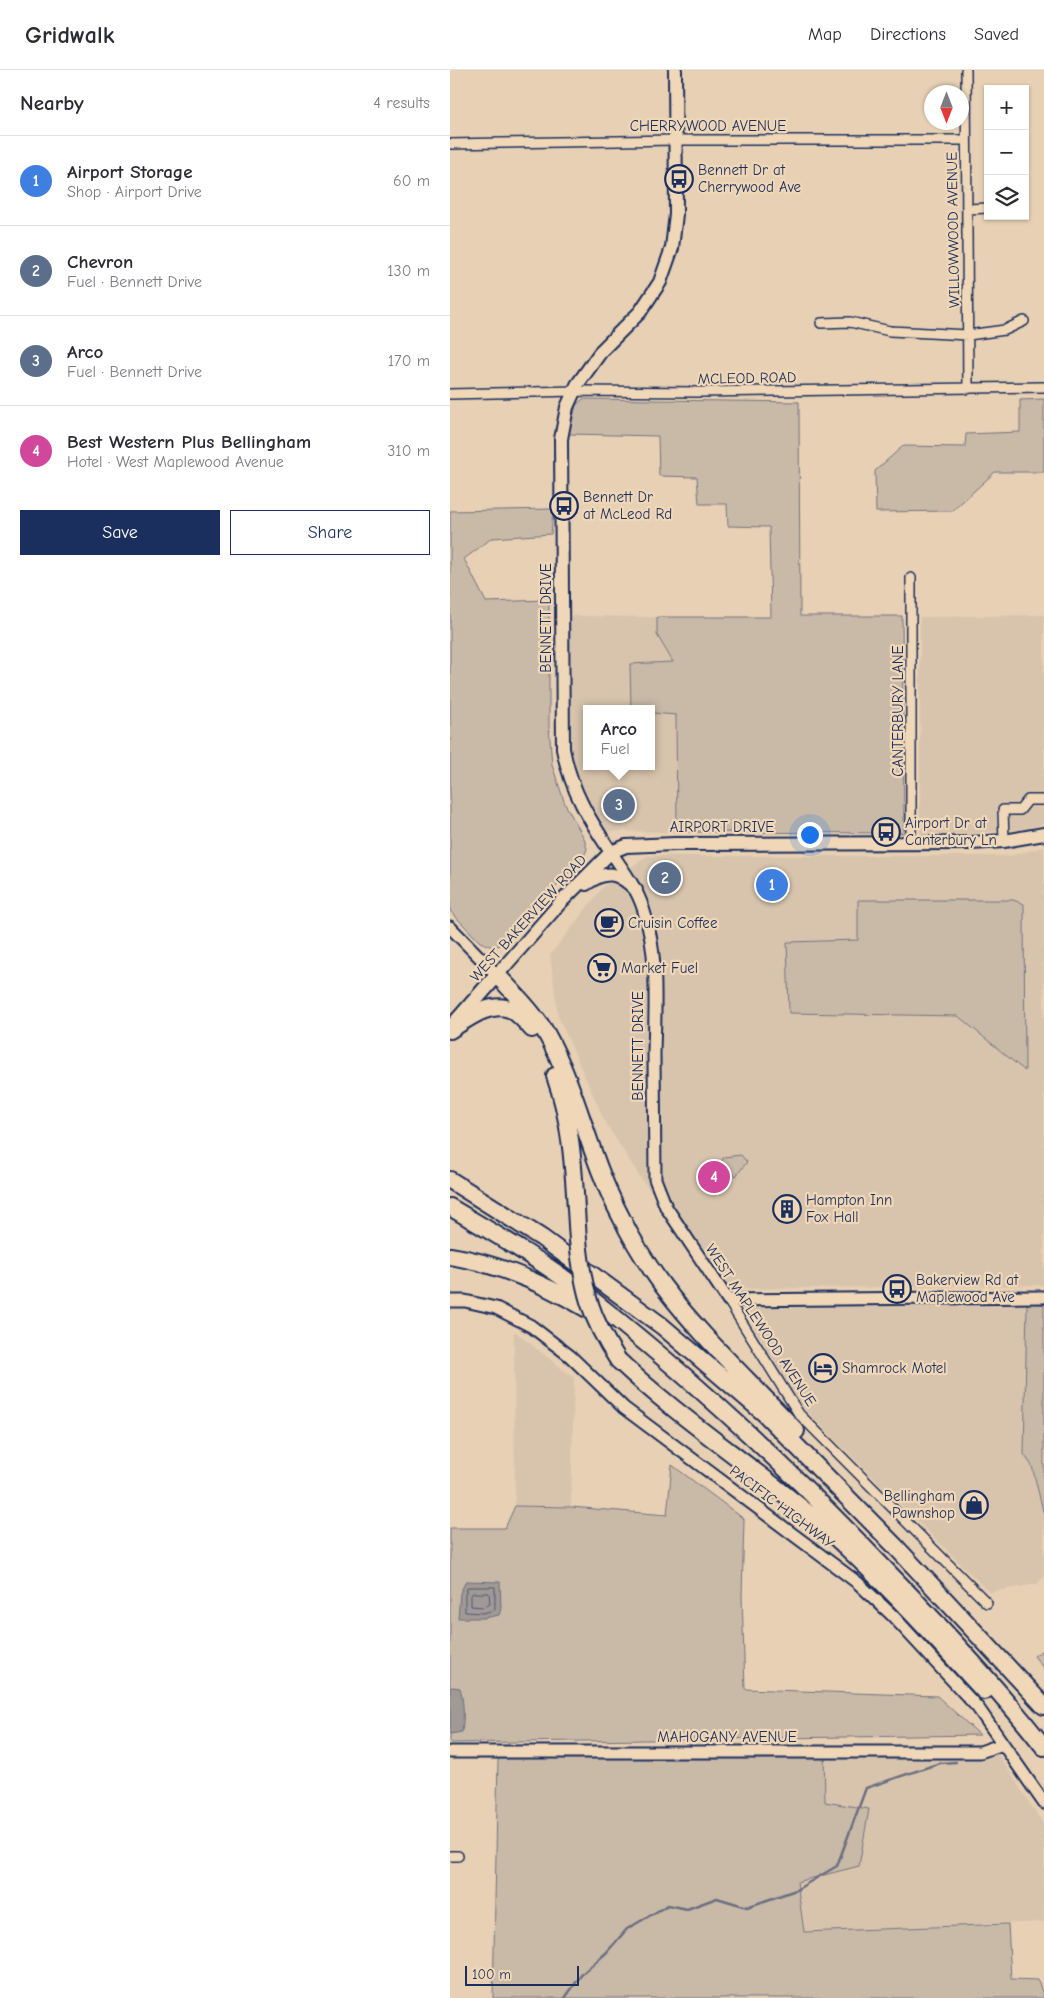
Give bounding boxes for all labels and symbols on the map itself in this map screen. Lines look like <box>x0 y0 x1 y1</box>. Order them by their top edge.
north arrow <box>924 85 969 130</box>
street label: CHERRYWOOD AVENUE <box>630 117 786 135</box>
street label: WILLOWWOOD AVENUE <box>943 152 963 308</box>
place label: Bennett Dr at Cherrywood Ave <box>698 161 802 196</box>
bus stop icon: Bennett Dr at Cherrywood Ave <box>664 164 694 194</box>
street label: MCLEOD ROAD <box>697 368 797 388</box>
place label: Bennett Dr at McLeod Rd <box>583 488 672 523</box>
bus stop icon: Bennett Dr at McLeod Rd <box>549 491 579 521</box>
street label: BENNETT DRIVE <box>537 563 555 673</box>
street label: CANTERBURY LANE <box>889 645 907 777</box>
pin: 3 <box>603 786 635 824</box>
place label: Airport Dr at Canterbury Ln <box>905 814 997 849</box>
bus stop icon: Airport Dr at Canterbury Ln <box>871 817 901 847</box>
street label: AIRPORT DRIVE <box>670 818 774 836</box>
your location <box>797 822 823 848</box>
street label: WEST BAKERVIEW ROAD <box>466 851 590 985</box>
pin: 2 <box>649 859 681 897</box>
pin: 1 <box>756 866 788 904</box>
cafe icon: Cruisin Coffee <box>594 908 624 938</box>
place label: Cruisin Coffee <box>628 914 718 932</box>
supermarket icon: Market Fuel <box>587 953 617 983</box>
place label: Market Fuel <box>621 959 698 977</box>
street label: BENNETT DRIVE <box>629 991 647 1101</box>
pin: 4 <box>698 1158 730 1196</box>
place label: Hampton Inn Fox Hall <box>806 1191 892 1226</box>
building icon: Hampton Inn Fox Hall <box>772 1194 802 1224</box>
street label: WEST MAPLEWOOD AVENUE <box>702 1240 820 1410</box>
place label: Bakerview Rd at Maplewood Ave <box>916 1271 1019 1306</box>
bus stop icon: Bakerview Rd at Maplewood Ave <box>882 1274 912 1304</box>
hotel icon: Shamrock Motel <box>808 1353 838 1383</box>
place label: Shamrock Motel <box>842 1359 947 1377</box>
street label: PACIFIC HIGHWAY <box>726 1462 838 1552</box>
place label: Bellingham Pawnshop <box>884 1487 955 1522</box>
shop icon: Bellingham Pawnshop <box>959 1490 989 1520</box>
street label: MAHOGANY AVENUE <box>657 1728 797 1746</box>
scale bar <box>465 1963 579 1986</box>

